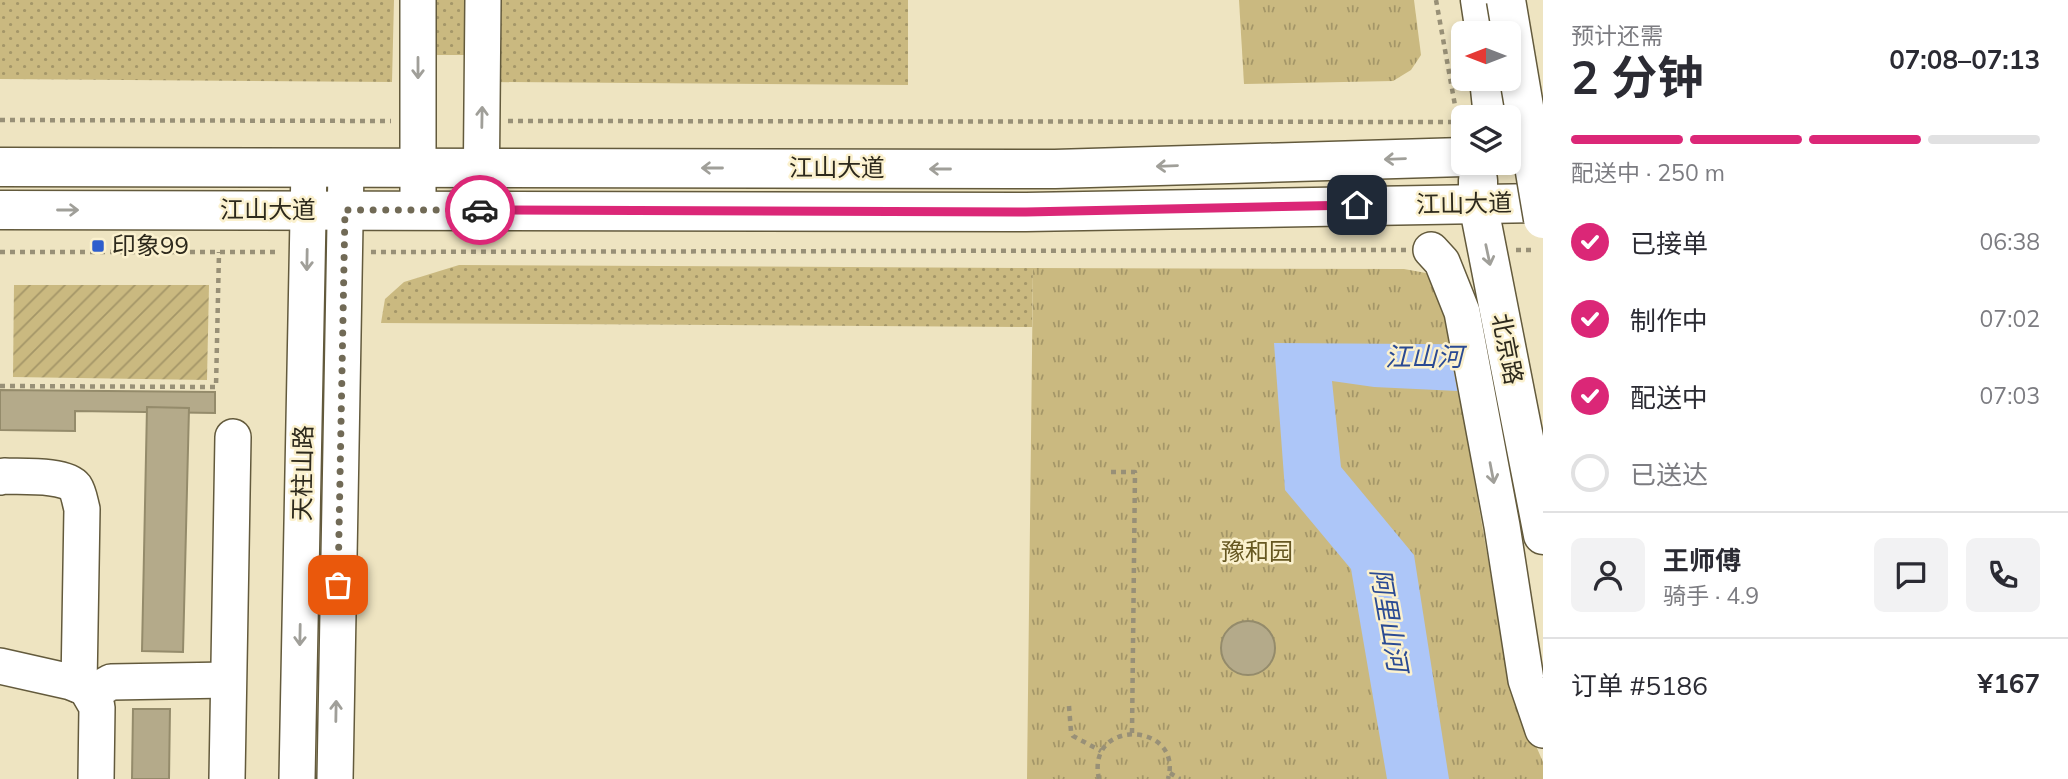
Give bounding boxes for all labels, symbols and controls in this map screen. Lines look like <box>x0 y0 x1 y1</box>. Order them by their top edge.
north arrow <box>1451 21 1521 91</box>
map controls <box>1451 21 1521 175</box>
text: 预计还需 <box>1571 21 1663 50</box>
text: 07:08–07:13 <box>1889 43 2040 76</box>
text: 2 分钟 <box>1571 48 1703 106</box>
one-way arrow <box>411 56 425 79</box>
button: layers <box>1451 105 1521 175</box>
one-way arrow <box>475 106 489 129</box>
street label: 江山大道 <box>789 152 885 182</box>
one-way arrow <box>1384 152 1407 166</box>
text: 配送中 · 250 m <box>1571 158 1725 187</box>
one-way arrow <box>1156 159 1179 172</box>
one-way arrow <box>701 161 724 175</box>
one-way arrow <box>929 162 952 176</box>
courier <box>445 175 515 245</box>
pin <box>1327 175 1387 235</box>
icon: home <box>1338 186 1376 224</box>
street label: 江山大道 <box>1416 187 1512 219</box>
icon: car <box>461 191 499 229</box>
street label: 江山大道 <box>220 194 316 224</box>
one-way arrow <box>56 203 79 217</box>
icon: check <box>1571 223 1609 261</box>
text: 已接单 <box>1630 227 1708 260</box>
text: 06:38 <box>1980 227 2040 256</box>
place label: 印象99 <box>112 230 189 260</box>
marker: 印象99 <box>90 238 106 254</box>
one-way arrow <box>1481 243 1495 266</box>
one-way arrow <box>300 248 314 271</box>
icon: check <box>1571 300 1609 338</box>
text: 制作中 <box>1630 304 1708 337</box>
text: 07:02 <box>1980 304 2040 333</box>
street label: 北京路 <box>1486 311 1530 387</box>
water label: 江山河 <box>1385 340 1468 373</box>
icon: check <box>1571 377 1609 415</box>
text: 配送中 <box>1630 381 1708 414</box>
text: 07:03 <box>1980 381 2040 410</box>
street label: 天柱山路 <box>286 425 318 521</box>
text: 已送达 <box>1630 458 1708 491</box>
one-way arrow <box>1486 461 1499 484</box>
park label: 豫和园 <box>1221 536 1293 566</box>
button: person <box>1571 538 1645 612</box>
button: chat <box>1874 538 1948 612</box>
button: phone <box>1966 538 2040 612</box>
text: 王师傅 <box>1663 544 1741 577</box>
pin <box>308 555 368 615</box>
icon: bag <box>319 566 357 604</box>
water label: 阿里山河 <box>1364 566 1416 679</box>
text: 骑手 · 4.9 <box>1663 581 1759 610</box>
one-way arrow <box>293 623 307 646</box>
text: ¥167 <box>1978 667 2040 700</box>
text: 订单 #5186 <box>1571 669 1708 702</box>
one-way arrow <box>329 700 343 723</box>

